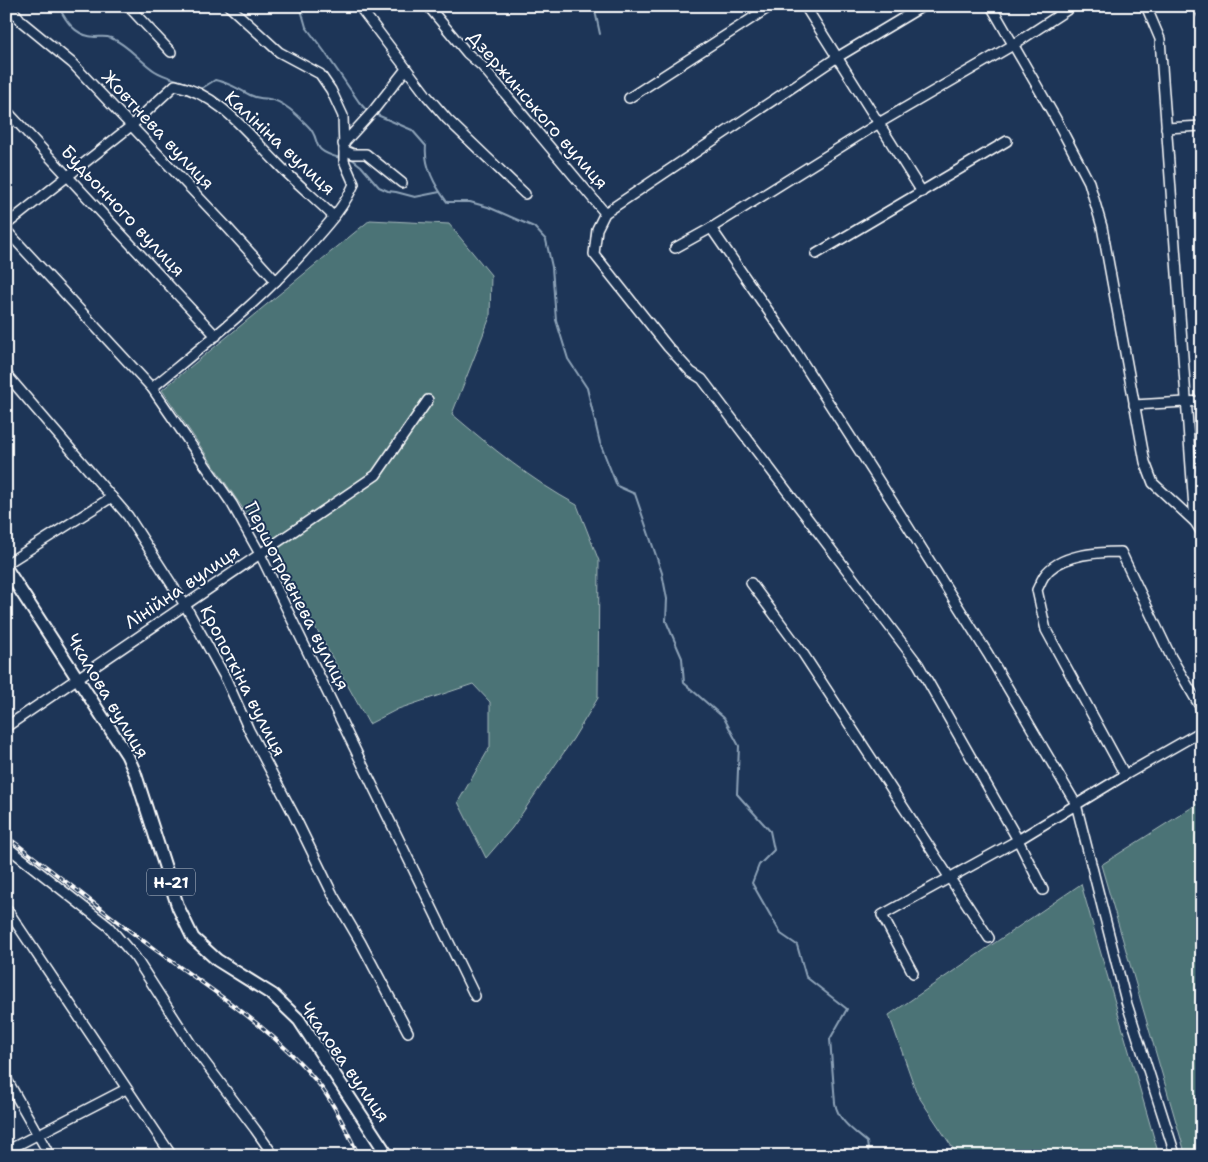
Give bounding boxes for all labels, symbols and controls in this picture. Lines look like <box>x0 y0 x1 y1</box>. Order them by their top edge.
street label: Дзержинського вулиця <box>462 25 614 195</box>
street label: Жовтнева вулиця <box>96 65 220 195</box>
street label: Калініна вулиця <box>220 85 340 201</box>
street label: Будьонного вулиця <box>56 140 190 282</box>
street label: Першотравнева вулиця <box>239 498 355 694</box>
street label: Лінійна вулиця <box>120 540 244 634</box>
street label: Кропоткіна вулиця <box>195 601 291 761</box>
street label: Чкалова вулиця <box>61 629 155 763</box>
road number: Н-21 <box>147 869 195 896</box>
street label: Чкалова вулиця <box>295 997 395 1127</box>

